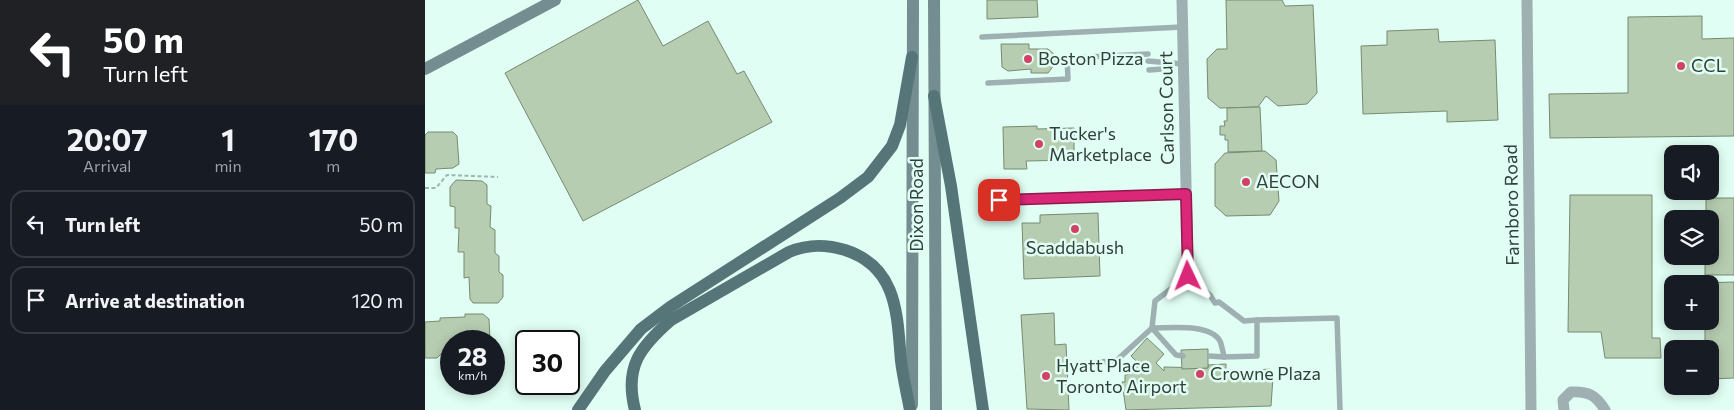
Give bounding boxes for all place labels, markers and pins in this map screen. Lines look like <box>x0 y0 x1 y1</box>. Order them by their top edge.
place label: Boston Pizza <box>1038 47 1143 69</box>
marker: Boston Pizza <box>1022 53 1034 65</box>
place label: CCL <box>1691 54 1726 76</box>
marker: CCL <box>1675 60 1687 72</box>
place label: Tucker's Marketplace <box>1049 122 1152 165</box>
marker: Tucker's Marketplace <box>1033 138 1045 150</box>
place label: AECON <box>1256 170 1320 192</box>
marker: AECON <box>1240 176 1252 188</box>
pin <box>978 179 1020 221</box>
marker: Scaddabush <box>1069 223 1081 235</box>
place label: Scaddabush <box>1026 236 1124 258</box>
place label: Hyatt Place Toronto Airport <box>1056 354 1187 397</box>
place label: Crowne Plaza <box>1210 362 1321 384</box>
marker: Crowne Plaza <box>1194 368 1206 380</box>
marker: Hyatt Place Toronto Airport <box>1040 370 1052 382</box>

